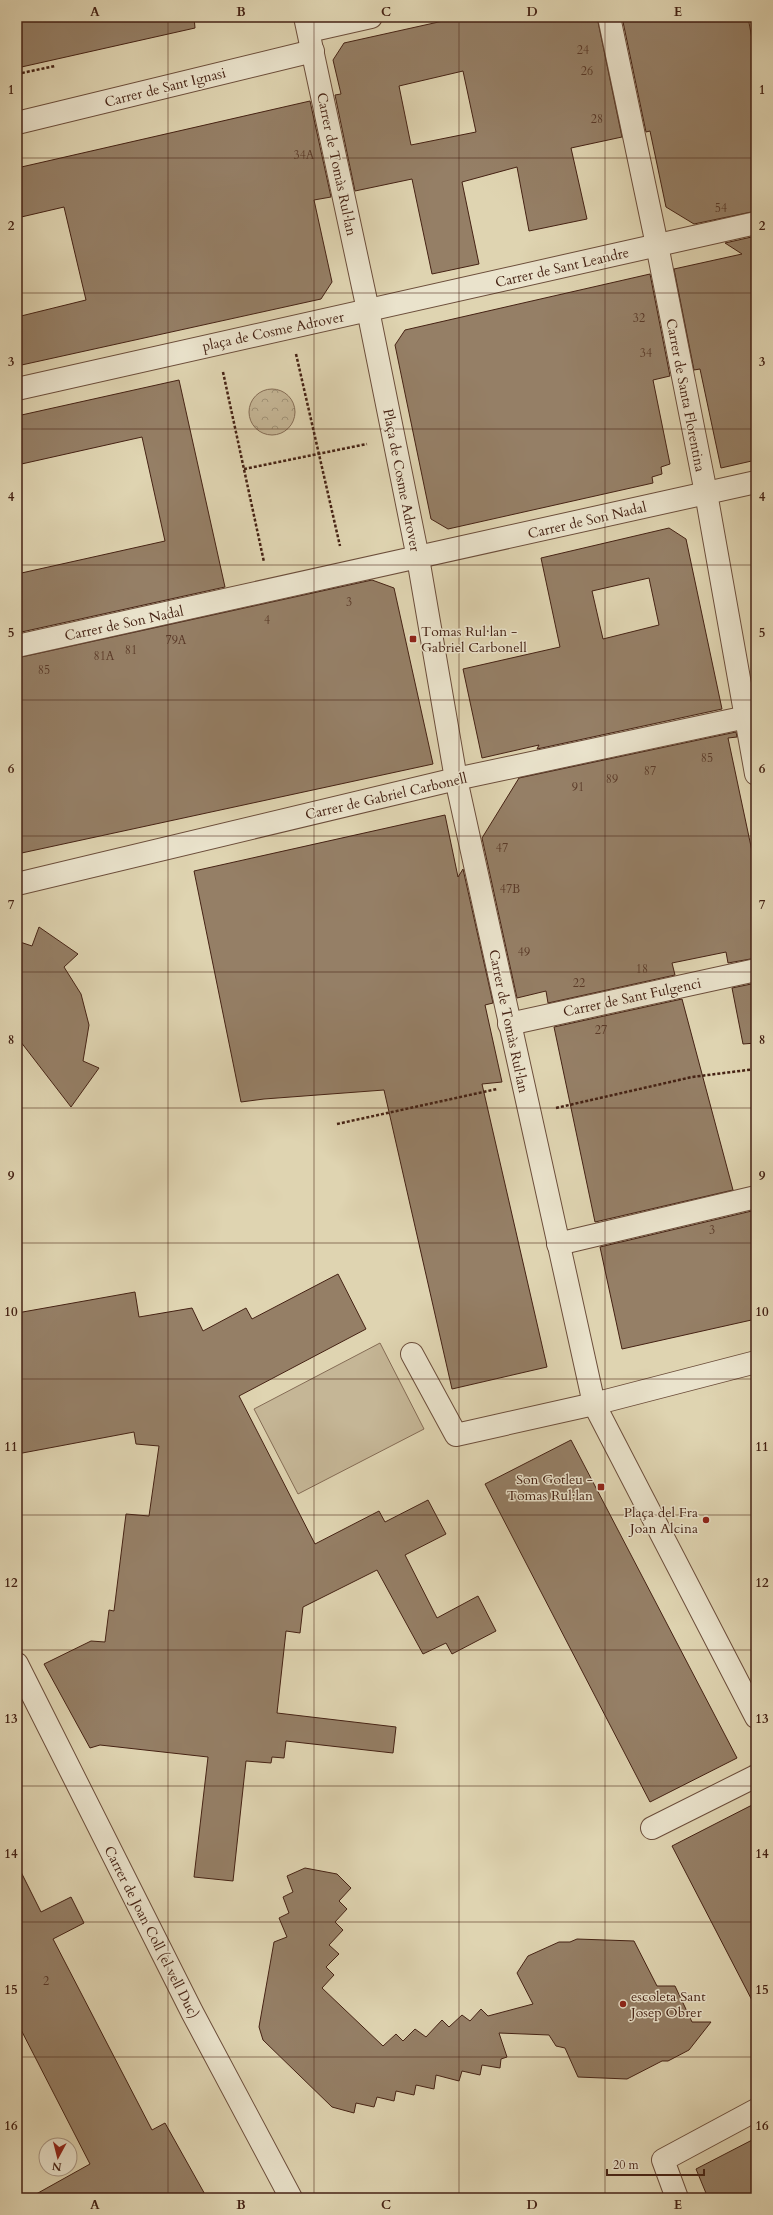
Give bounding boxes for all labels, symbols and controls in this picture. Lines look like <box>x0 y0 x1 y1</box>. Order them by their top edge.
text: A <box>90 3 100 21</box>
text: B <box>236 3 246 21</box>
text: C <box>381 3 391 21</box>
text: D <box>526 3 538 21</box>
text: E <box>674 3 682 21</box>
house number: 24 <box>577 42 589 58</box>
street label: Carrer de Sant Ignasi <box>103 63 228 112</box>
house number: 26 <box>581 63 593 79</box>
text: 1 <box>8 81 14 99</box>
text: 1 <box>759 81 765 99</box>
street label: Carrer de Tomàs Rul·lan <box>312 91 361 238</box>
house number: 28 <box>591 111 603 127</box>
house number: 34A <box>294 147 315 163</box>
house number: 54 <box>715 200 727 216</box>
text: 2 <box>8 217 15 235</box>
text: 2 <box>759 217 766 235</box>
street label: Carrer de Sant Leandre <box>493 243 631 292</box>
street label: plaça de Cosme Adrover <box>201 307 347 356</box>
house number: 32 <box>633 310 645 326</box>
street label: Carrer de Santa Florentina <box>661 317 710 473</box>
house number: 34 <box>640 345 652 361</box>
text: 3 <box>8 353 15 371</box>
text: 3 <box>759 353 766 371</box>
street label: Plaça de Cosme Adrover <box>378 407 425 554</box>
text: 4 <box>8 488 15 506</box>
text: 4 <box>759 488 766 506</box>
street label: Carrer de Son Nadal <box>526 498 649 543</box>
house number: 3 <box>346 594 352 610</box>
street label: Carrer de Son Nadal <box>63 602 186 645</box>
house number: 4 <box>264 612 270 628</box>
place label: Tomas Rul·lan - Gabriel Carbonell <box>421 622 527 657</box>
text: 5 <box>8 624 14 642</box>
text: 5 <box>759 624 765 642</box>
house number: 79A <box>166 632 187 648</box>
marker: Tomas Rul·lan - Gabriel Carbonell <box>408 634 418 644</box>
house number: 81 <box>125 642 137 658</box>
house number: 81A <box>94 648 115 664</box>
house number: 85 <box>38 662 50 678</box>
house number: 85 <box>701 750 713 766</box>
text: 6 <box>8 760 15 778</box>
text: 6 <box>759 760 766 778</box>
house number: 87 <box>644 763 656 779</box>
street label: Carrer de Gabriel Carbonell <box>303 769 469 824</box>
house number: 89 <box>606 771 618 787</box>
house number: 91 <box>572 779 584 795</box>
house number: 47 <box>496 840 508 856</box>
house number: 47B <box>500 881 520 897</box>
text: 7 <box>8 896 15 914</box>
text: 7 <box>759 896 766 914</box>
house number: 49 <box>518 944 530 960</box>
street label: Carrer de Tomàs Rul·lan <box>484 948 533 1095</box>
house number: 18 <box>636 961 648 977</box>
street label: Carrer de Sant Fulgenci <box>561 974 703 1021</box>
house number: 22 <box>573 975 585 991</box>
house number: 27 <box>595 1022 607 1038</box>
text: 8 <box>8 1031 14 1049</box>
text: 8 <box>759 1031 765 1049</box>
text: 9 <box>8 1167 15 1185</box>
text: 9 <box>759 1167 766 1185</box>
house number: 3 <box>709 1222 715 1238</box>
text: 10 <box>4 1303 18 1321</box>
text: 10 <box>755 1303 769 1321</box>
text: 11 <box>4 1438 18 1456</box>
text: 11 <box>755 1438 769 1456</box>
place label: Son Gotleu - Tomas Rul·lan <box>507 1470 593 1505</box>
marker: Son Gotleu - Tomas Rul·lan <box>596 1482 606 1492</box>
place label: Plaça del Fra Joan Alcina <box>624 1503 698 1538</box>
marker: Plaça del Fra Joan Alcina <box>701 1515 711 1525</box>
text: 12 <box>4 1574 18 1592</box>
text: 12 <box>755 1574 769 1592</box>
text: 13 <box>4 1710 18 1728</box>
text: 13 <box>755 1710 769 1728</box>
street label: Carrer de Joan Coll (el vell Duc) <box>100 1843 203 2022</box>
text: 14 <box>4 1845 18 1863</box>
text: 14 <box>755 1845 769 1863</box>
house number: 2 <box>43 1973 49 1989</box>
text: 15 <box>4 1981 18 1999</box>
text: 15 <box>755 1981 769 1999</box>
place label: escoleta Sant Josep Obrer <box>629 1987 706 2022</box>
marker: escoleta Sant Josep Obrer <box>618 1999 628 2009</box>
text: 16 <box>4 2117 18 2135</box>
text: 16 <box>755 2117 769 2135</box>
north arrow <box>38 2137 78 2177</box>
scale bar <box>607 2151 704 2177</box>
text: 20 m <box>613 2157 640 2173</box>
text: N <box>51 2158 62 2174</box>
text: A <box>90 2196 100 2214</box>
text: B <box>236 2196 246 2214</box>
text: C <box>381 2196 391 2214</box>
text: D <box>526 2196 538 2214</box>
text: E <box>674 2196 682 2214</box>

